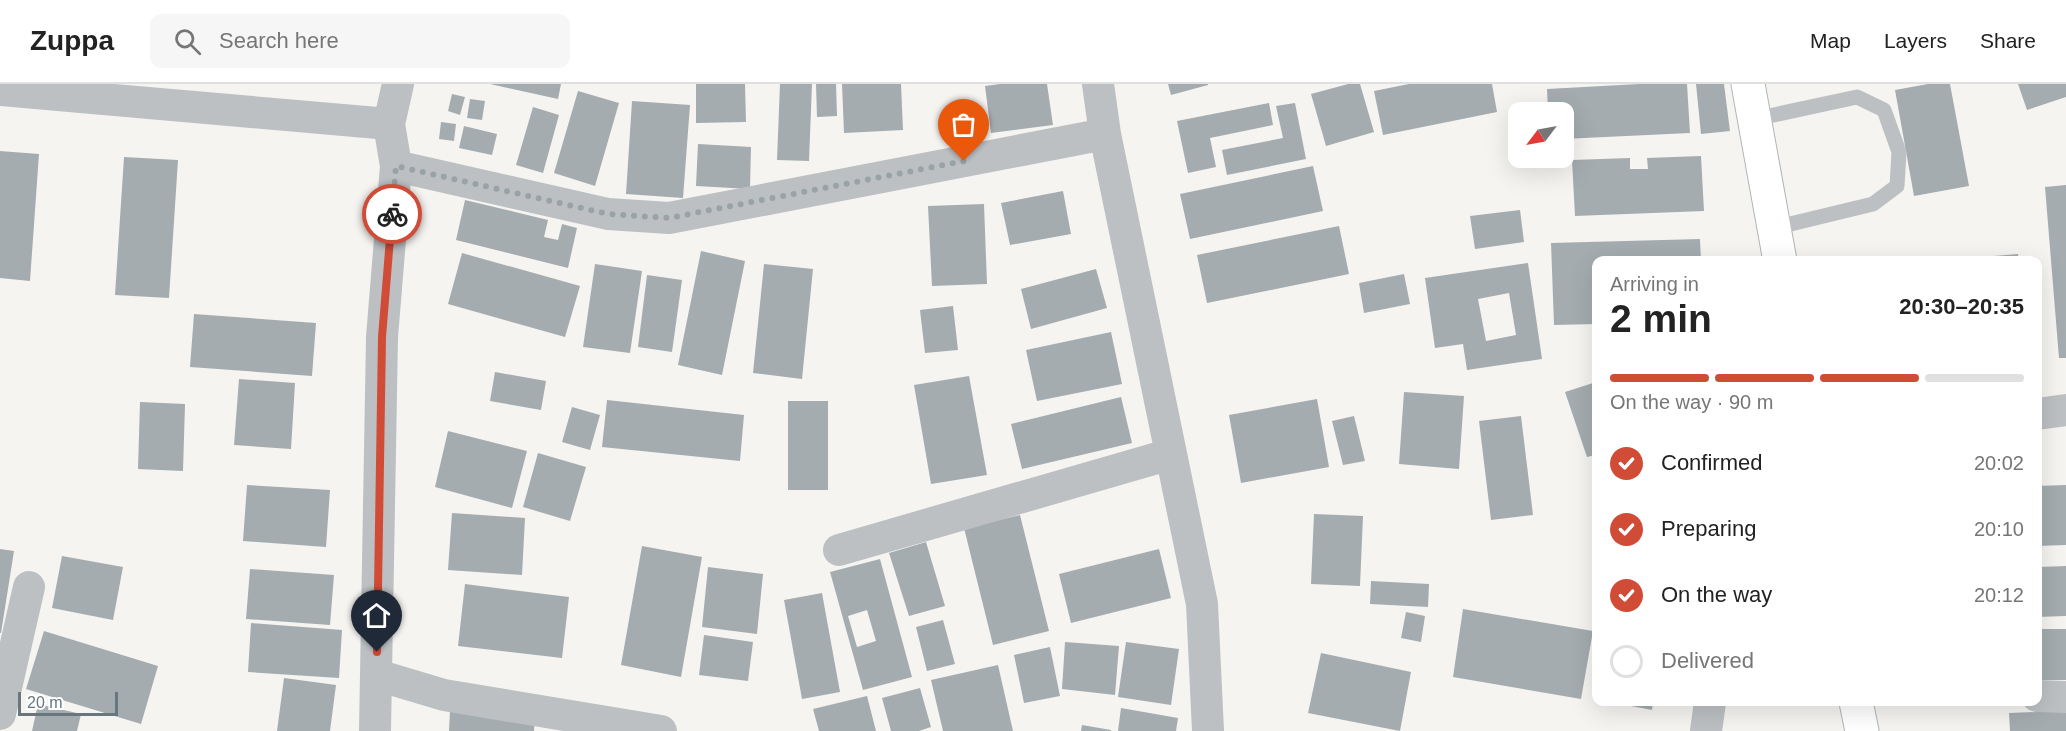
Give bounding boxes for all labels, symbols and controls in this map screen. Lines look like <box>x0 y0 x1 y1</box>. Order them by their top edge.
search box <box>150 14 570 68</box>
text: Zuppa <box>30 25 114 56</box>
icon: search <box>171 25 204 58</box>
text: Search here <box>219 28 339 53</box>
text: Map <box>1810 29 1851 52</box>
text: Layers <box>1884 29 1947 52</box>
text: Share <box>1980 29 2036 52</box>
pin <box>938 99 989 161</box>
north arrow <box>1508 102 1574 168</box>
map controls <box>1508 102 1574 168</box>
icon: bag <box>947 108 980 141</box>
courier <box>362 184 422 244</box>
icon: bike <box>376 198 409 231</box>
text: Arriving in <box>1610 273 1699 295</box>
text: 20:30–20:35 <box>1899 294 2024 319</box>
text: 2 min <box>1610 297 1712 340</box>
text: On the way · 90 m <box>1610 391 1773 413</box>
icon: check <box>1610 447 1643 480</box>
text: Confirmed <box>1661 450 1762 475</box>
text: 20:02 <box>1974 452 2024 474</box>
icon: check <box>1610 513 1643 546</box>
text: Preparing <box>1661 516 1756 541</box>
text: 20:10 <box>1974 518 2024 540</box>
icon: check <box>1610 579 1643 612</box>
text: On the way <box>1661 582 1772 607</box>
text: 20:12 <box>1974 584 2024 606</box>
pin <box>351 590 402 652</box>
icon: home <box>360 599 393 632</box>
text: Delivered <box>1661 648 1754 673</box>
scale bar <box>18 689 118 716</box>
text: 20 m <box>27 694 63 711</box>

